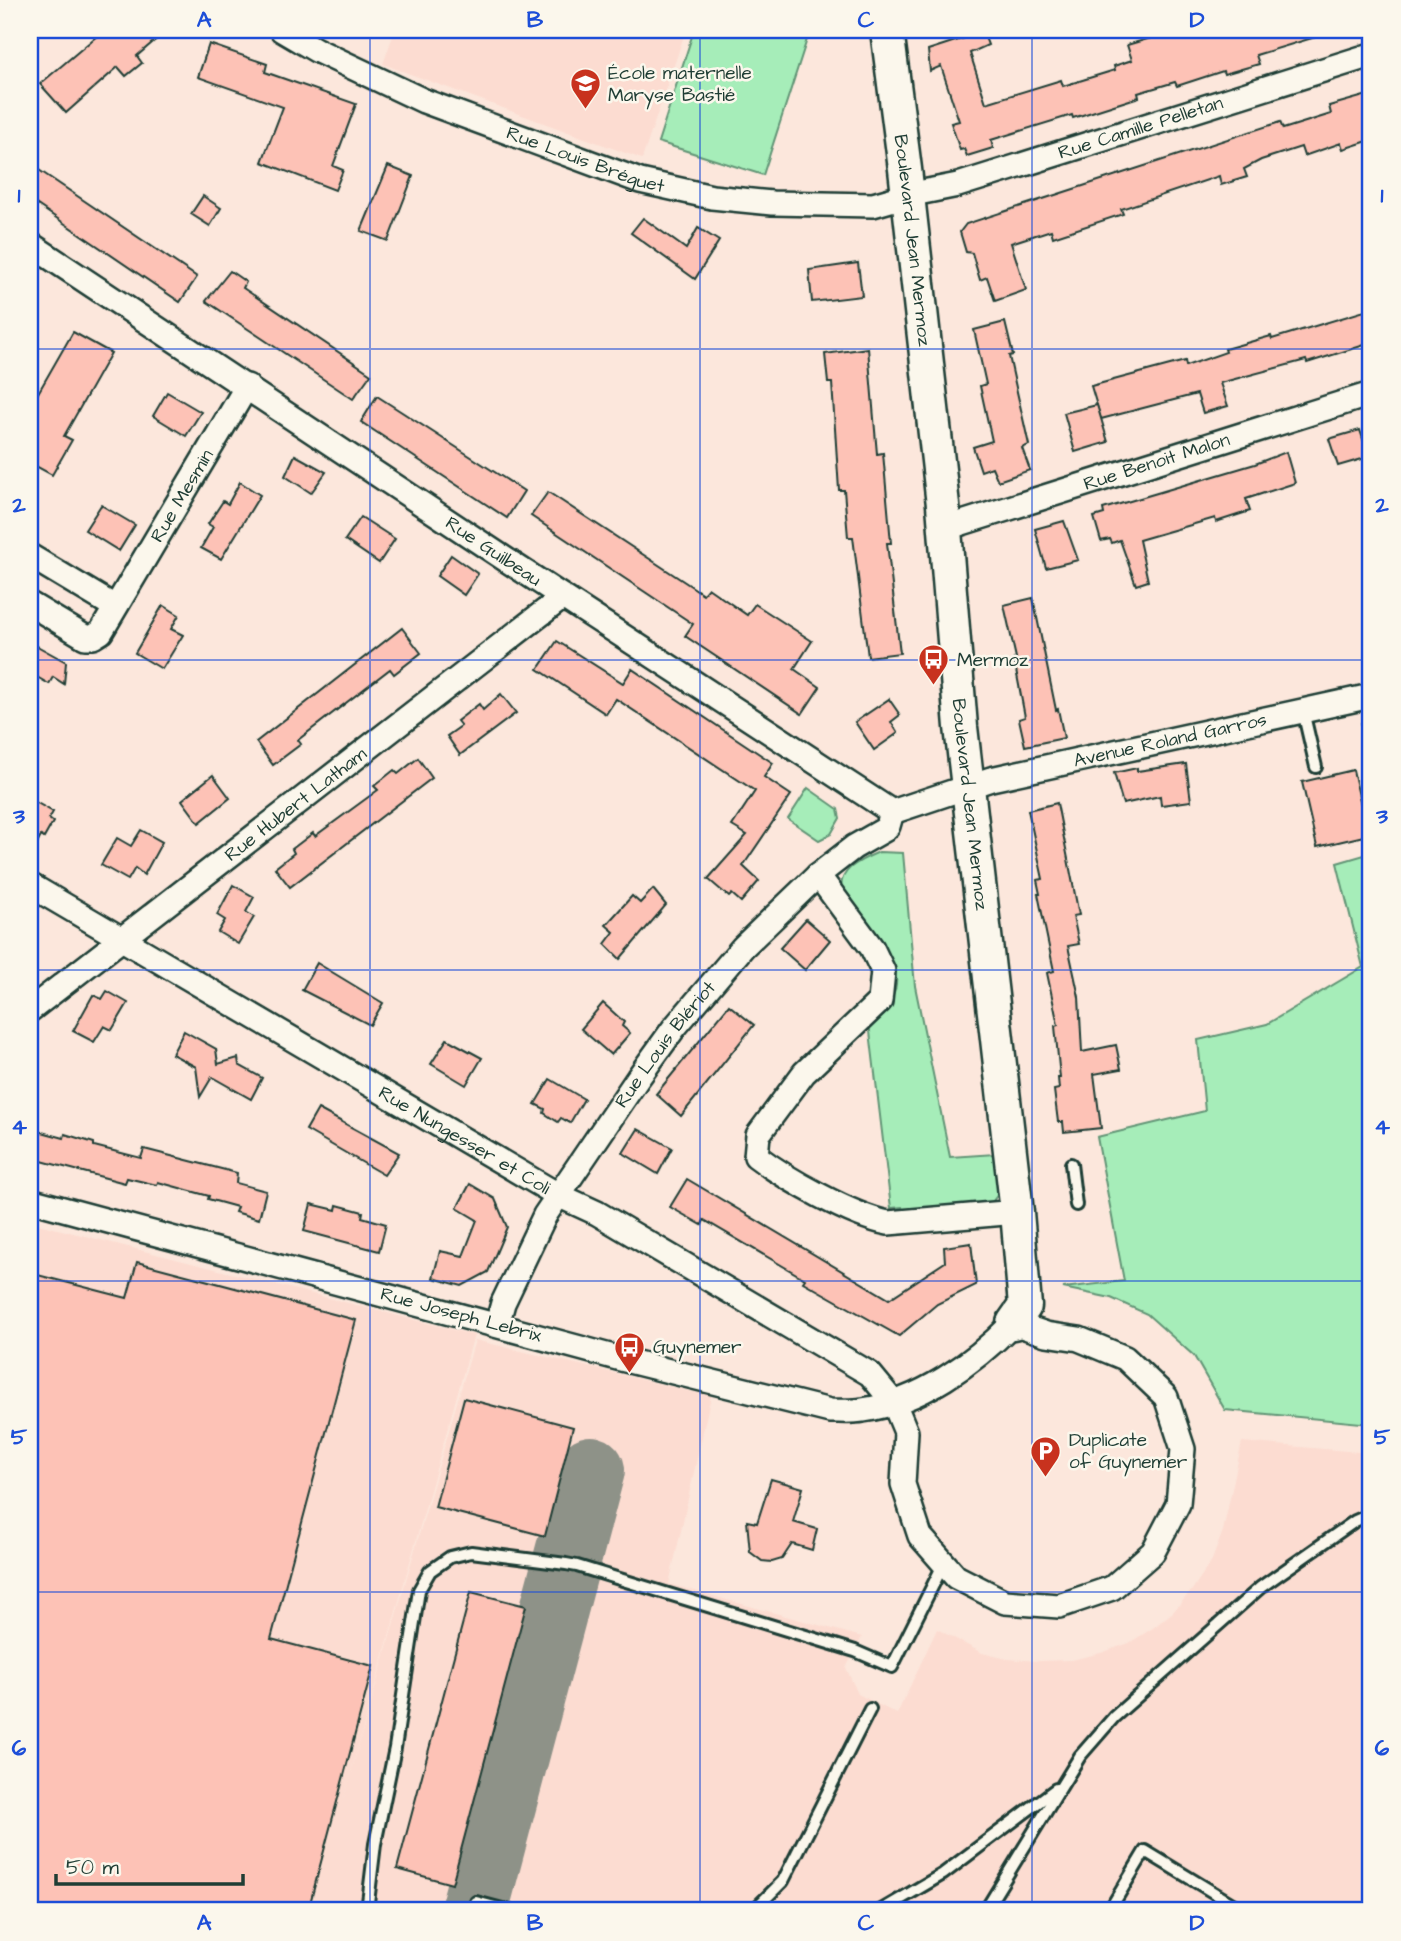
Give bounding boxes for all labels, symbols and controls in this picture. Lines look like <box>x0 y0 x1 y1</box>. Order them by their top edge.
text: A <box>197 4 212 36</box>
text: B <box>527 4 544 36</box>
text: C <box>858 4 875 36</box>
text: D <box>1190 4 1205 36</box>
place label: École maternelle Maryse Bastié <box>608 60 752 110</box>
school or university icon: École maternelle Maryse Bastié <box>568 67 602 111</box>
street label: Rue Camille Pelletan <box>1055 89 1226 166</box>
street label: Rue Louis Bréguet <box>503 119 668 200</box>
street label: Boulevard Jean Mermoz <box>887 133 939 348</box>
text: 1 <box>18 179 21 211</box>
text: 1 <box>1381 179 1384 211</box>
street label: Rue Benoit Malon <box>1080 426 1233 497</box>
street label: Rue Mesmin <box>144 444 220 547</box>
text: 2 <box>11 489 26 521</box>
text: 2 <box>1374 489 1389 521</box>
street label: Rue Guilbeau <box>440 510 547 593</box>
bus stop icon: Mermoz <box>917 643 951 687</box>
place label: Mermoz <box>957 647 1029 674</box>
street label: Boulevard Jean Mermoz <box>945 697 996 912</box>
street label: Avenue Roland Garros <box>1071 706 1269 774</box>
street label: Rue Hubert Latham <box>219 740 373 868</box>
text: 3 <box>12 800 25 832</box>
text: 3 <box>1375 800 1388 832</box>
street label: Rue Louis Blériot <box>608 975 722 1113</box>
street label: Rue Nungesser et Coli <box>374 1079 556 1201</box>
text: 4 <box>11 1111 27 1143</box>
text: 4 <box>1374 1111 1390 1143</box>
street label: Rue Joseph Lebrix <box>378 1281 545 1349</box>
bus stop icon: Guynemer <box>613 1330 647 1374</box>
place label: Guynemer <box>653 1334 742 1362</box>
text: 5 <box>11 1421 28 1453</box>
text: 5 <box>1374 1421 1391 1453</box>
place label: Duplicate of Guynemer <box>1069 1427 1188 1477</box>
parking icon: Duplicate of Guynemer <box>1029 1434 1063 1478</box>
text: 6 <box>12 1732 27 1764</box>
text: 6 <box>1375 1732 1390 1764</box>
scale bar <box>56 1843 243 1887</box>
text: 50 m <box>66 1853 120 1882</box>
text: A <box>197 1907 212 1939</box>
text: B <box>527 1907 544 1939</box>
text: C <box>858 1907 875 1939</box>
text: D <box>1190 1907 1205 1939</box>

